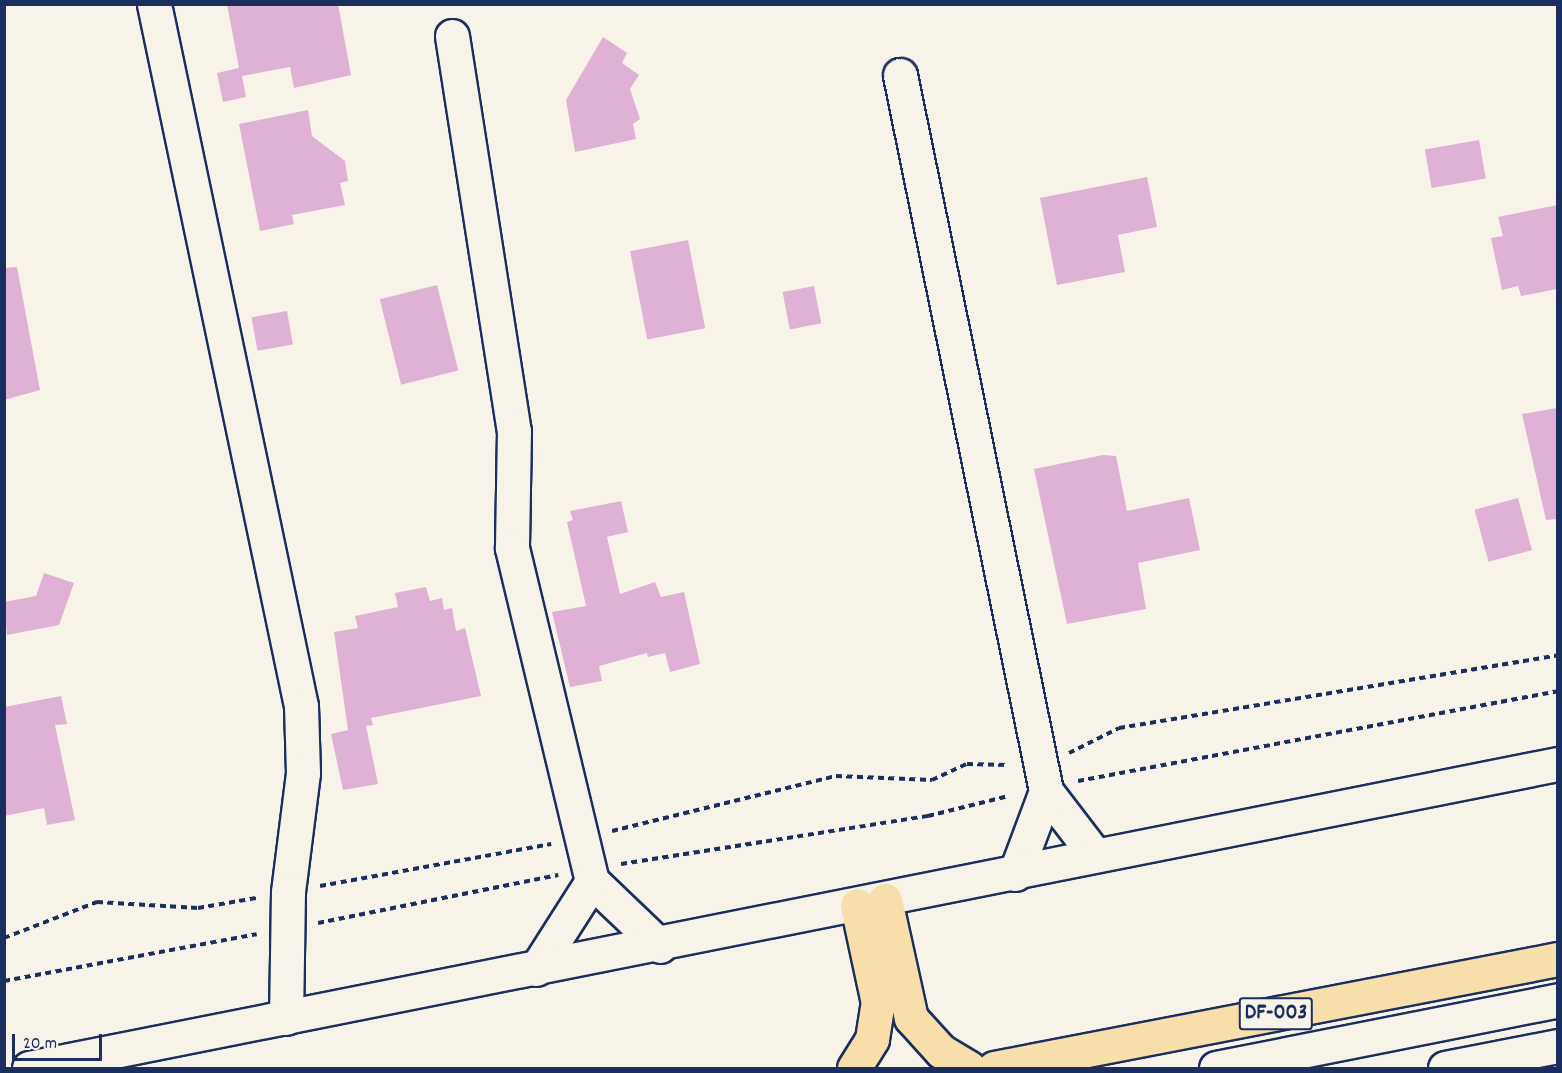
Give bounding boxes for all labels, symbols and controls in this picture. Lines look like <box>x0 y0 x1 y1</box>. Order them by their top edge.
road number: DF-003 <box>1238 995 1314 1033</box>
scale bar <box>15 1022 105 1060</box>
text: 20 m <box>23 1032 57 1057</box>

